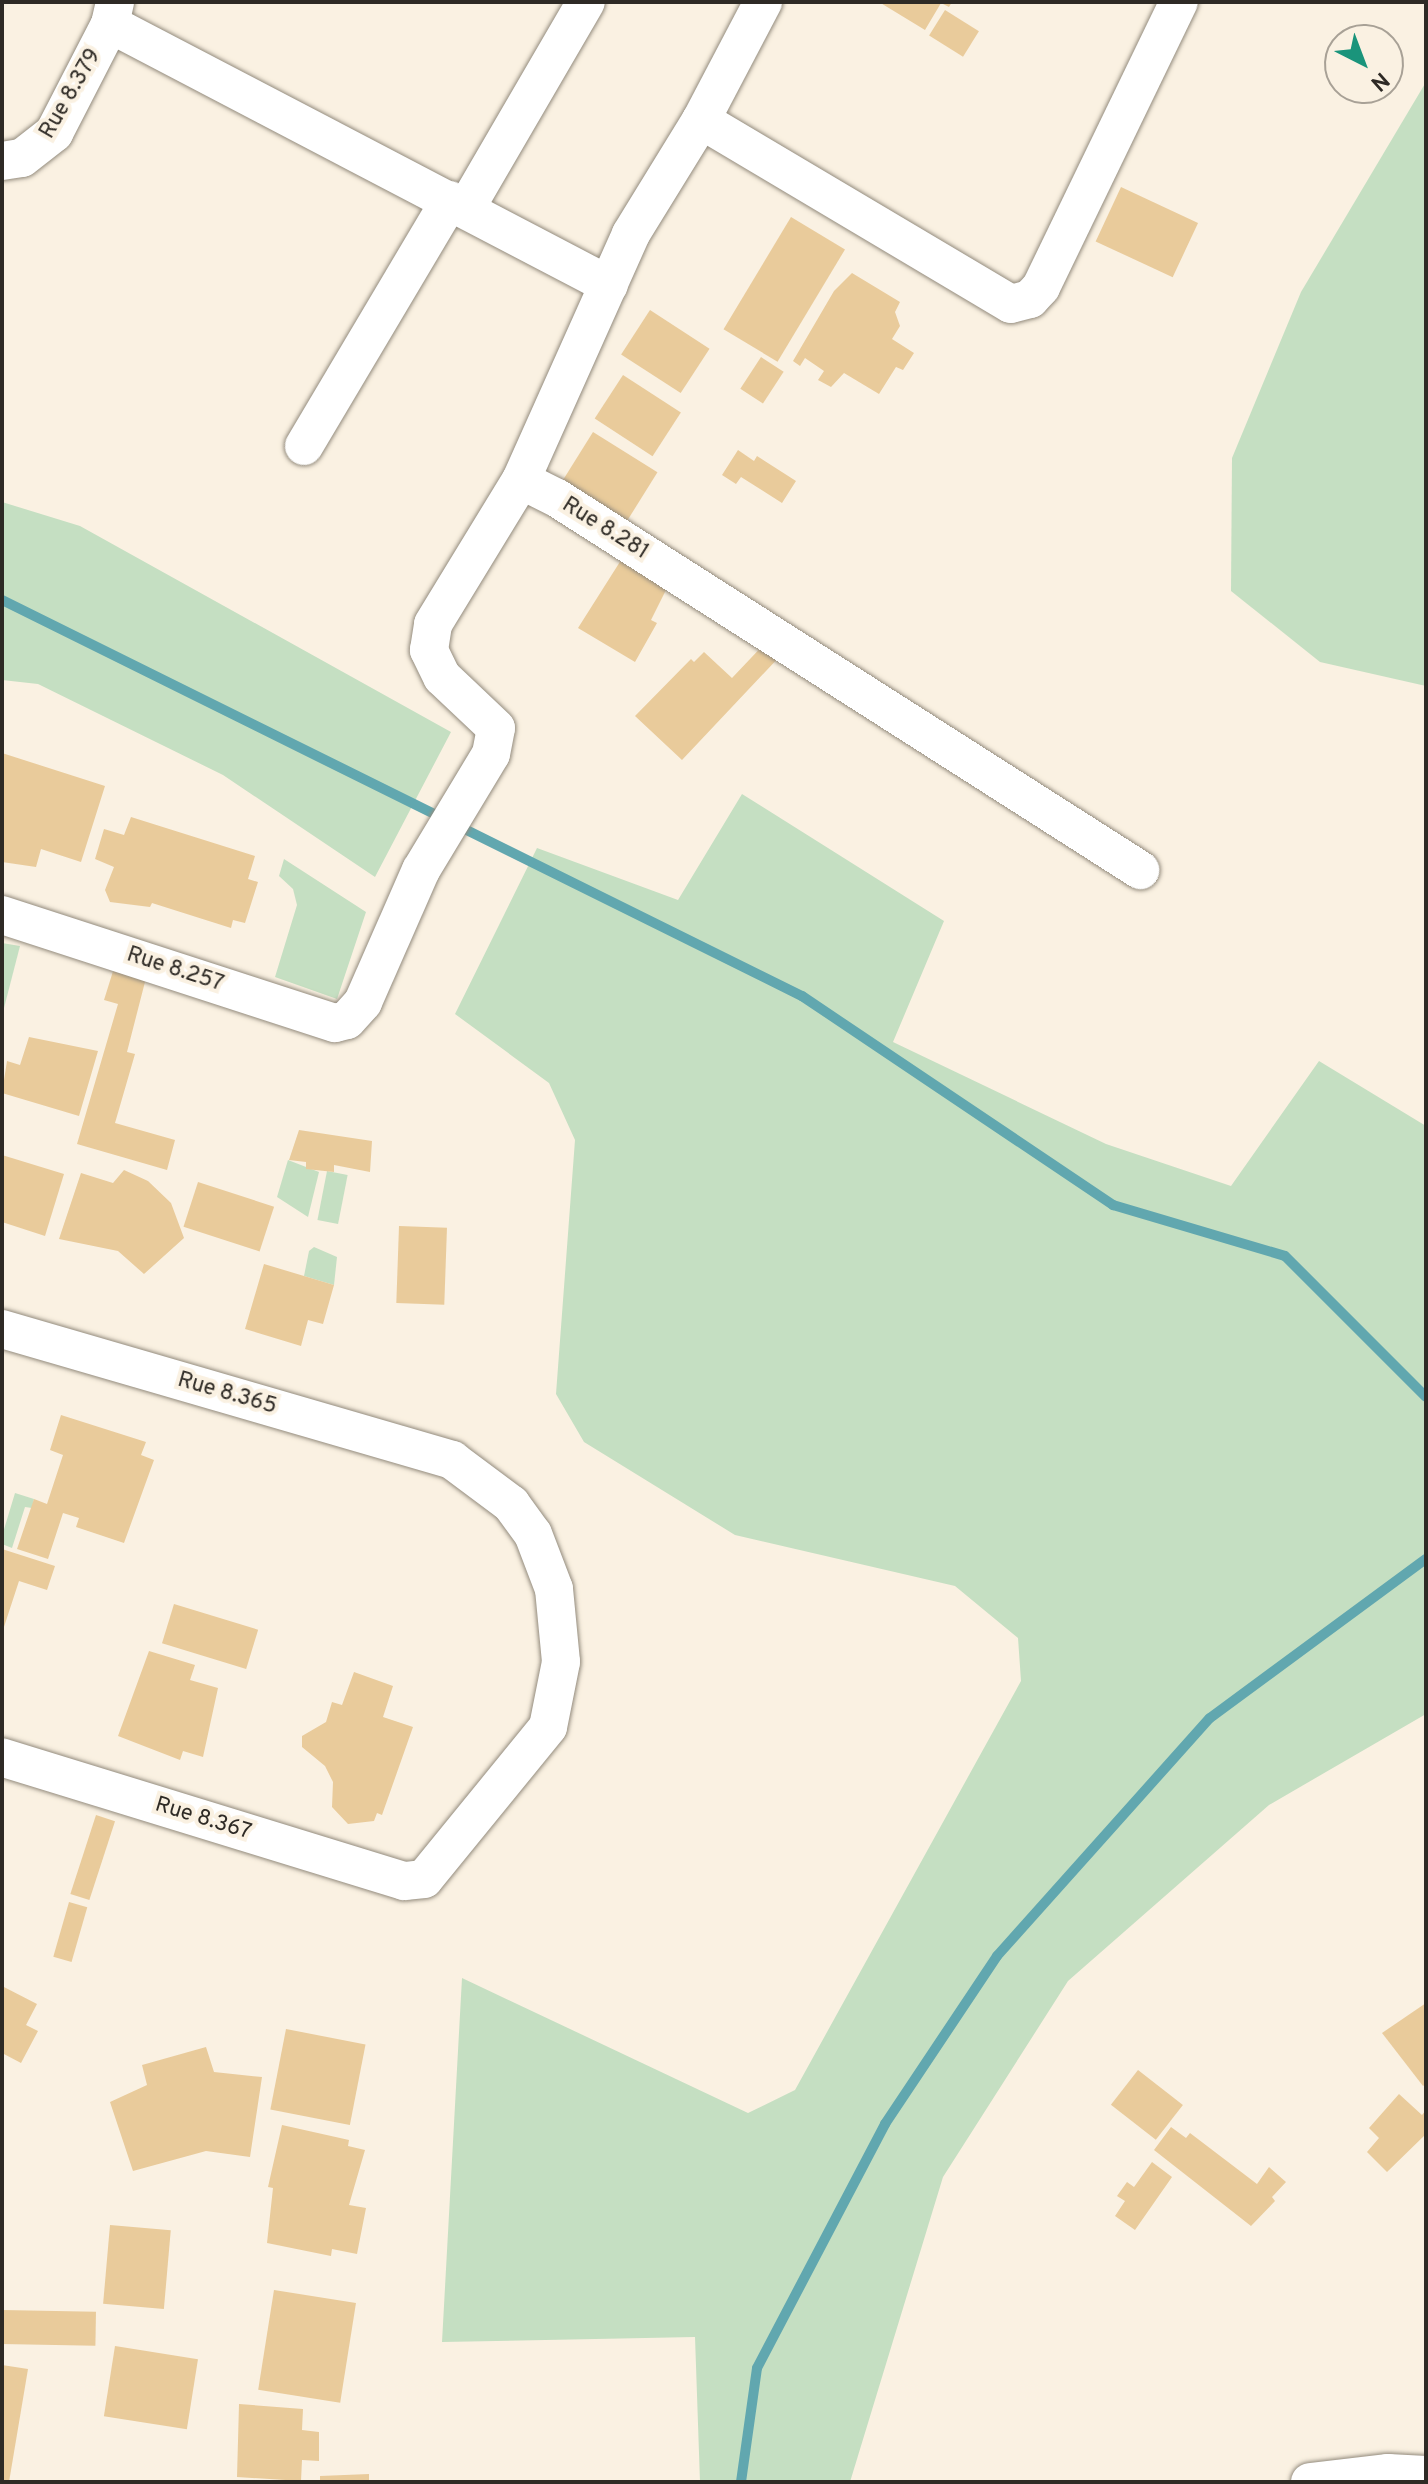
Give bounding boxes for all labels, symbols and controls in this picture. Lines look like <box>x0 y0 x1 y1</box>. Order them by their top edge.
north arrow <box>1324 24 1404 104</box>
street label: Rue 8.379 <box>35 44 107 144</box>
text: N <box>1364 65 1394 96</box>
street label: Rue 8.281 <box>557 492 653 566</box>
street label: Rue 8.257 <box>123 942 227 998</box>
street label: Rue 8.365 <box>174 1367 280 1421</box>
street label: Rue 8.367 <box>152 1792 254 1846</box>

